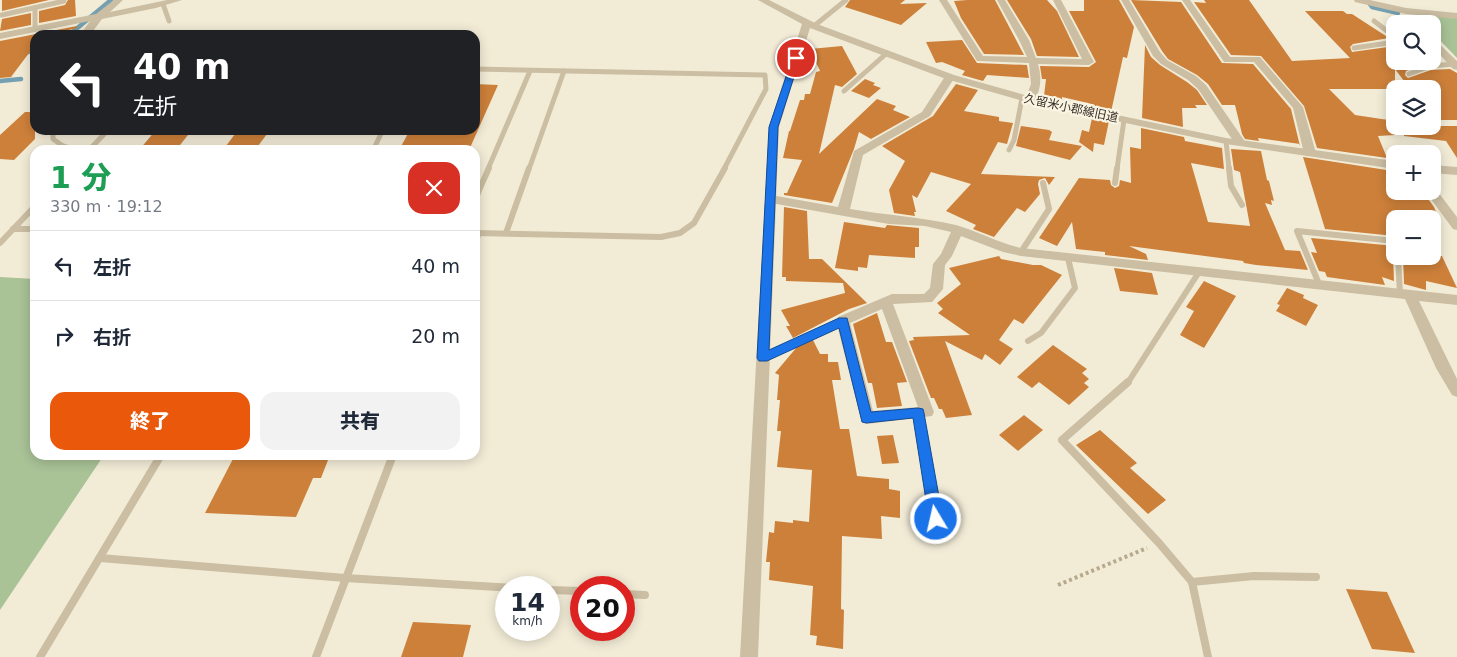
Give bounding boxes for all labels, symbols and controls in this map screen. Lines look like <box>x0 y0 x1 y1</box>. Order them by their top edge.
map controls <box>1386 15 1441 265</box>
button: search <box>1386 15 1441 70</box>
pin <box>775 37 817 79</box>
icon: arrive <box>782 44 810 72</box>
text: 40 m <box>133 47 230 87</box>
icon: left <box>50 50 115 115</box>
button: layers <box>1386 80 1441 135</box>
street label: 久留米小郡線旧道 <box>1023 91 1119 125</box>
text: 左折 <box>133 94 177 119</box>
button: + <box>1386 145 1441 200</box>
text: 1 分 <box>50 160 111 195</box>
button: close <box>408 162 460 214</box>
text: 330 m · 19:12 <box>50 197 163 216</box>
button: − <box>1386 210 1441 265</box>
icon: left <box>50 252 78 280</box>
text: 40 m <box>411 255 460 277</box>
text: 左折 <box>93 256 131 278</box>
icon: right <box>50 322 78 350</box>
text: 20 m <box>411 325 460 347</box>
text: 右折 <box>93 326 131 348</box>
button: 終了 <box>50 392 250 450</box>
button: 共有 <box>260 392 460 450</box>
position arrow <box>909 492 961 544</box>
speed limit sign: 20 <box>570 576 635 641</box>
text: 14 <box>510 588 545 617</box>
text: km/h <box>512 614 543 628</box>

